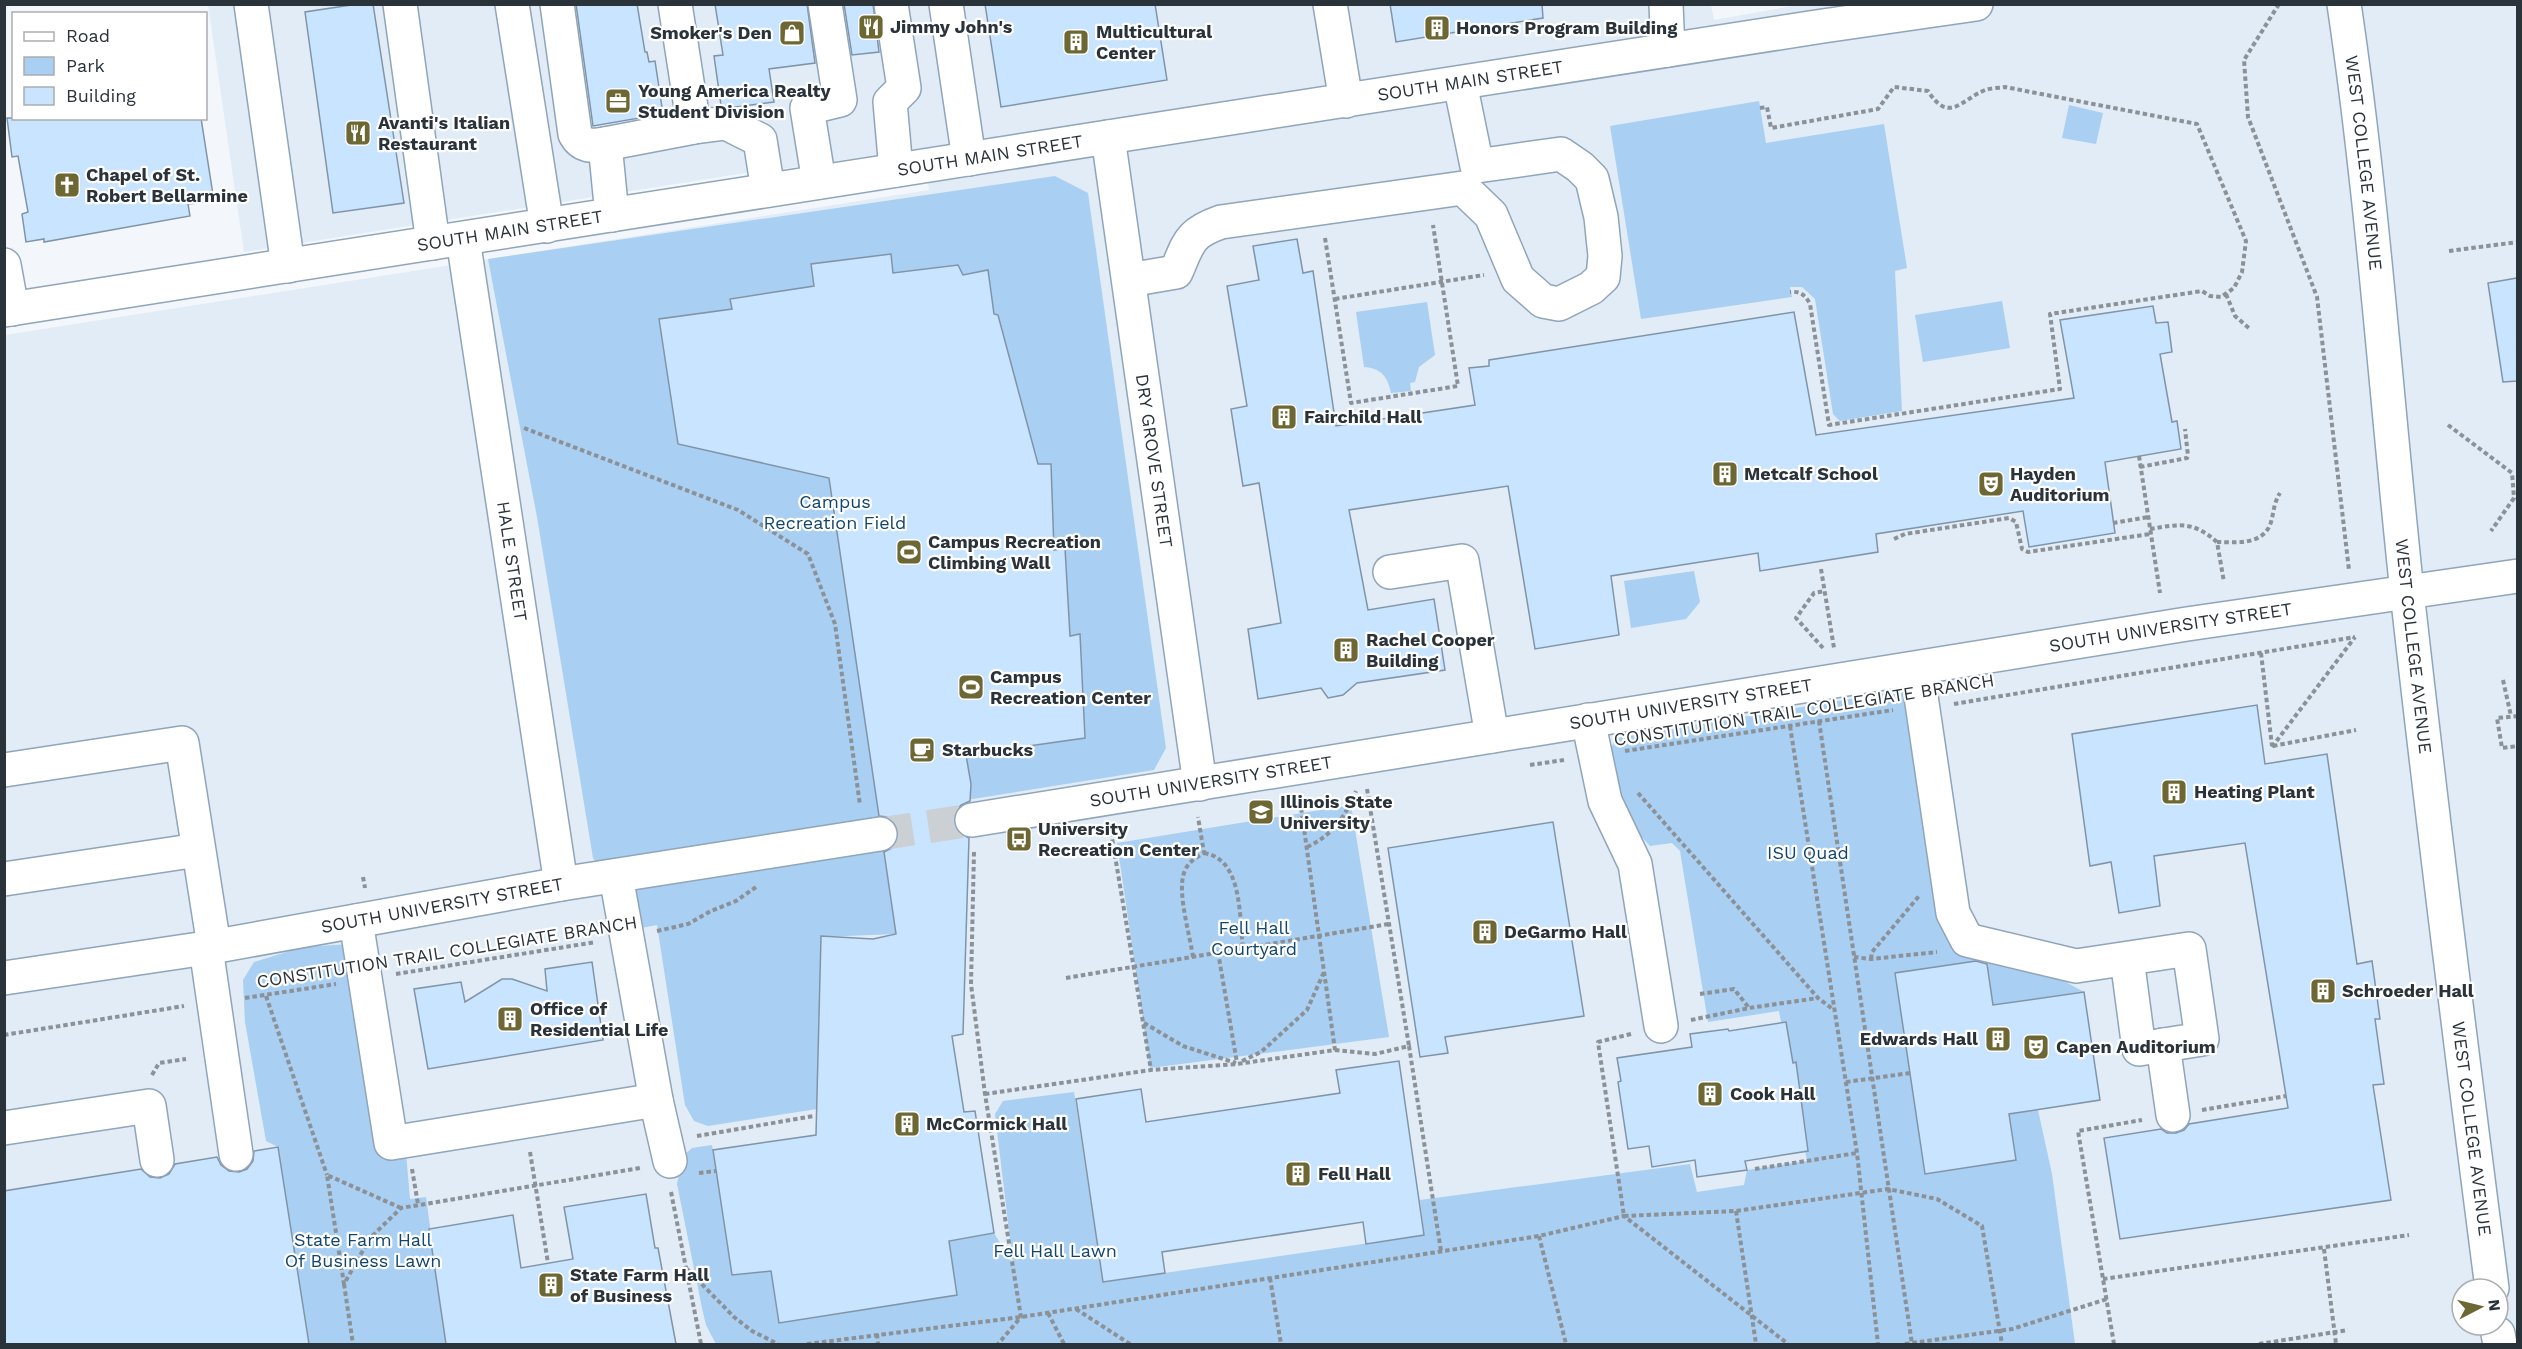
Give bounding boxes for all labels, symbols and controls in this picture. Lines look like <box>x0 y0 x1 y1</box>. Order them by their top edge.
legend <box>12 12 207 120</box>
restaurant icon: Jimmy John's <box>856 12 886 42</box>
building icon: Honors Program Building <box>1422 13 1452 43</box>
place label: Jimmy John's <box>890 16 1013 37</box>
place label: Honors Program Building <box>1456 17 1678 38</box>
shop icon: Smoker's Den <box>777 18 807 48</box>
place label: Multicultural Center <box>1096 21 1212 63</box>
place label: Smoker's Den <box>650 22 772 43</box>
text: Road <box>66 25 110 46</box>
building icon: Multicultural Center <box>1061 27 1091 57</box>
street label: WEST COLLEGE AVENUE <box>2341 54 2387 271</box>
text: Park <box>66 55 105 76</box>
street label: SOUTH MAIN STREET <box>1376 55 1565 105</box>
place label: Young America Realty Student Division <box>638 80 831 122</box>
text: Building <box>66 85 136 106</box>
office icon: Young America Realty Student Division <box>603 86 633 116</box>
place label: Avanti's Italian Restaurant <box>378 112 510 154</box>
restaurant icon: Avanti's Italian Restaurant <box>343 118 373 148</box>
street label: SOUTH MAIN STREET <box>896 130 1084 180</box>
place label: Chapel of St. Robert Bellarmine <box>86 164 248 206</box>
church icon: Chapel of St. Robert Bellarmine <box>52 170 82 200</box>
street label: SOUTH MAIN STREET <box>415 205 604 255</box>
street label: DRY GROVE STREET <box>1132 372 1177 549</box>
building icon: Fairchild Hall <box>1269 402 1299 432</box>
place label: Fairchild Hall <box>1304 406 1422 427</box>
building icon: Metcalf School <box>1710 459 1740 489</box>
place label: Metcalf School <box>1744 463 1878 484</box>
place label: Hayden Auditorium <box>2010 463 2110 505</box>
theatre icon: Hayden Auditorium <box>1976 469 2006 499</box>
park label: Campus Recreation Field <box>764 491 906 533</box>
street label: HALE STREET <box>493 500 532 623</box>
place label: Campus Recreation Climbing Wall <box>928 531 1101 573</box>
sports icon: Campus Recreation Climbing Wall <box>894 537 924 567</box>
street label: WEST COLLEGE AVENUE <box>2392 538 2437 755</box>
street label: SOUTH UNIVERSITY STREET <box>2048 598 2294 656</box>
place label: Rachel Cooper Building <box>1366 629 1495 671</box>
building icon: Rachel Cooper Building <box>1331 635 1361 665</box>
place label: Campus Recreation Center <box>990 666 1151 708</box>
street label: CONSTITUTION TRAIL COLLEGIATE BRANCH <box>1612 669 1996 750</box>
sports icon: Campus Recreation Center <box>956 672 986 702</box>
street label: SOUTH UNIVERSITY STREET <box>1568 674 1814 733</box>
cafe icon: Starbucks <box>907 735 937 765</box>
place label: Starbucks <box>942 739 1034 760</box>
street label: SOUTH UNIVERSITY STREET <box>1088 751 1334 811</box>
building icon: Heating Plant <box>2159 777 2189 807</box>
place label: Heating Plant <box>2194 781 2315 802</box>
place label: Illinois State University <box>1280 791 1393 833</box>
school or university icon: Illinois State University <box>1246 797 1276 827</box>
place label: University Recreation Center <box>1038 818 1199 860</box>
bus stop icon: University Recreation Center <box>1004 824 1034 854</box>
park label: ISU Quad <box>1767 842 1849 863</box>
street label: SOUTH UNIVERSITY STREET <box>319 873 565 937</box>
street label: CONSTITUTION TRAIL COLLEGIATE BRANCH <box>255 911 639 992</box>
park label: Fell Hall Courtyard <box>1211 917 1297 959</box>
building icon: DeGarmo Hall <box>1470 917 1500 947</box>
place label: DeGarmo Hall <box>1504 921 1627 942</box>
building icon: Schroeder Hall <box>2308 976 2338 1006</box>
place label: Schroeder Hall <box>2342 980 2474 1001</box>
place label: Office of Residential Life <box>530 998 669 1040</box>
building icon: Office of Residential Life <box>495 1004 525 1034</box>
street label: WEST COLLEGE AVENUE <box>2448 1020 2496 1237</box>
building icon: Edwards Hall <box>1983 1024 2013 1054</box>
place label: Edwards Hall <box>1860 1028 1978 1049</box>
theatre icon: Capen Auditorium <box>2021 1032 2051 1062</box>
place label: Capen Auditorium <box>2056 1036 2216 1057</box>
building icon: Cook Hall <box>1695 1079 1725 1109</box>
place label: Cook Hall <box>1730 1083 1816 1104</box>
building icon: McCormick Hall <box>892 1109 922 1139</box>
place label: McCormick Hall <box>926 1113 1067 1134</box>
building icon: Fell Hall <box>1283 1159 1313 1189</box>
place label: Fell Hall <box>1318 1163 1391 1184</box>
park label: State Farm Hall Of Business Lawn <box>285 1229 441 1271</box>
park label: Fell Hall Lawn <box>993 1240 1117 1261</box>
place label: State Farm Hall of Business <box>570 1264 709 1306</box>
building icon: State Farm Hall of Business <box>536 1270 566 1300</box>
north arrow <box>2450 1277 2510 1337</box>
text: N <box>2484 1298 2505 1312</box>

